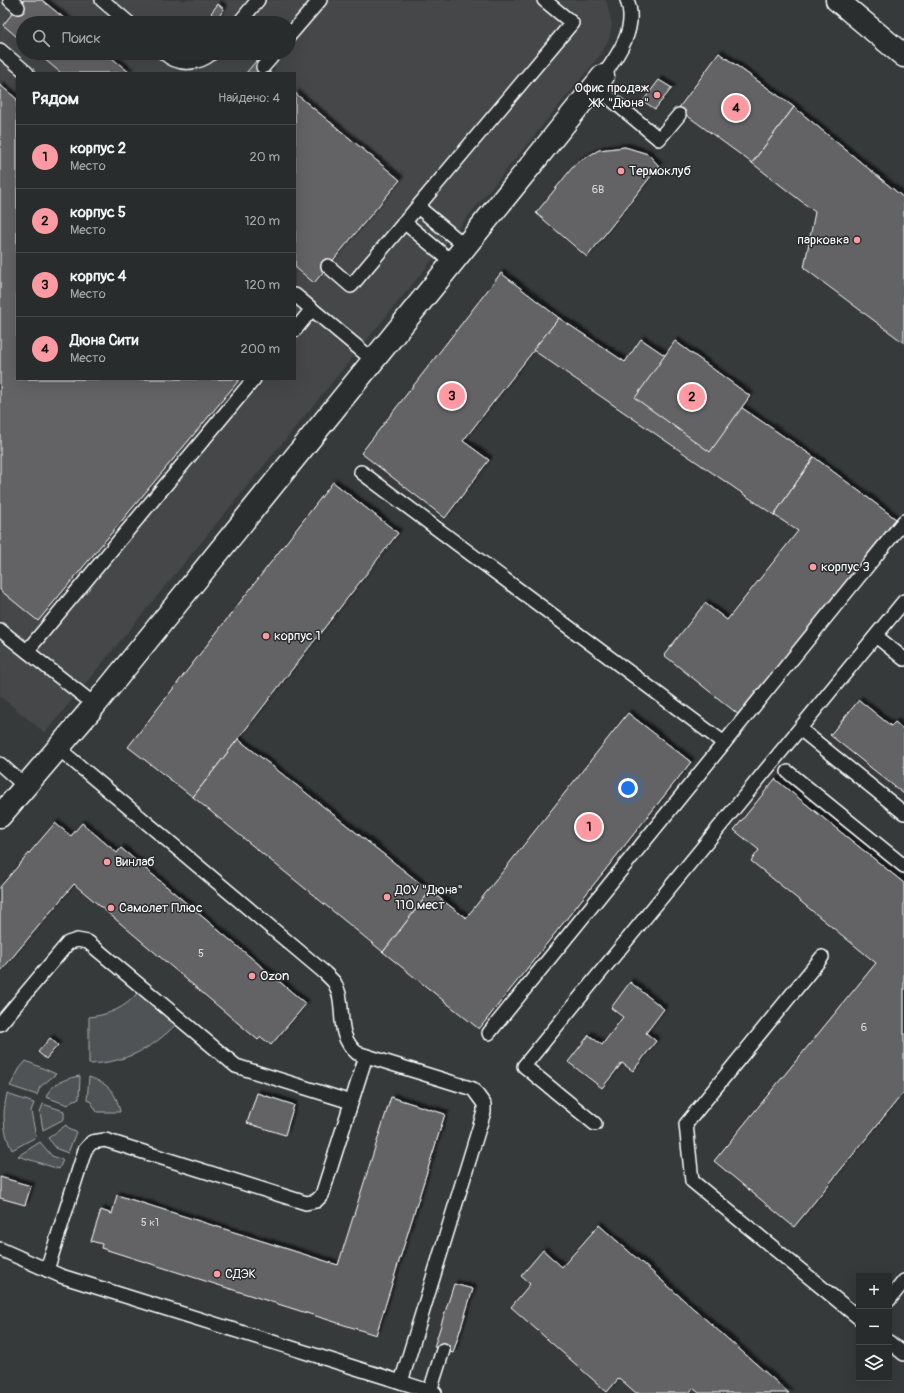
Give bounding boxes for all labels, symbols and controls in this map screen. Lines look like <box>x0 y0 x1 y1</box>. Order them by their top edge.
search box <box>16 16 296 60</box>
icon: search <box>30 27 52 49</box>
text: Поиск <box>62 29 101 48</box>
place label: Офис продаж ЖК "Дюна" <box>574 80 650 111</box>
text: Рядом <box>32 88 79 109</box>
text: Найдено: 4 <box>218 90 280 106</box>
marker: Офис продаж ЖК "Дюна" <box>652 90 662 100</box>
pin: 4 <box>723 93 749 123</box>
text: корпус 2 <box>70 139 126 158</box>
text: 1 <box>42 149 48 165</box>
text: 20 m <box>249 149 280 165</box>
text: Место <box>70 158 106 174</box>
place label: Термоклуб <box>629 163 691 179</box>
marker: Термоклуб <box>616 166 626 176</box>
house number: 6В <box>592 183 604 196</box>
text: корпус 5 <box>70 203 126 222</box>
text: 2 <box>41 213 49 229</box>
text: 120 m <box>244 213 280 229</box>
text: Место <box>70 222 106 238</box>
place label: парковка <box>797 232 849 248</box>
marker: парковка <box>852 235 862 245</box>
text: корпус 4 <box>70 267 127 286</box>
text: 3 <box>41 277 49 293</box>
text: 120 m <box>244 277 280 293</box>
text: Место <box>70 286 106 302</box>
text: Дюна Сити <box>70 331 139 350</box>
text: 4 <box>41 341 49 357</box>
text: 200 m <box>241 341 280 357</box>
text: Место <box>70 350 106 366</box>
pin: 3 <box>439 381 465 411</box>
pin: 2 <box>679 382 705 412</box>
place label: корпус 3 <box>821 559 870 575</box>
marker: корпус 3 <box>808 562 818 572</box>
place label: корпус 1 <box>274 628 321 644</box>
marker: корпус 1 <box>261 631 271 641</box>
your location <box>618 778 638 798</box>
pin: 1 <box>576 812 602 842</box>
place label: Винлаб <box>115 854 155 870</box>
marker: Винлаб <box>102 857 112 867</box>
place label: ДОУ "Дюна" 110 мест <box>394 882 463 913</box>
marker: ДОУ "Дюна" 110 мест <box>382 892 392 902</box>
place label: Самолет Плюс <box>119 900 203 916</box>
marker: Самолет Плюс <box>106 903 116 913</box>
house number: 5 <box>198 947 204 960</box>
place label: Ozon <box>260 968 289 984</box>
marker: Ozon <box>247 971 257 981</box>
house number: 6 <box>861 1021 867 1034</box>
house number: 5 к1 <box>141 1216 159 1229</box>
place label: СДЭК <box>225 1266 256 1282</box>
marker: СДЭК <box>212 1269 222 1279</box>
map controls <box>856 1273 892 1381</box>
button: + <box>856 1273 892 1309</box>
button: − <box>856 1309 892 1345</box>
button: layers <box>856 1345 892 1381</box>

